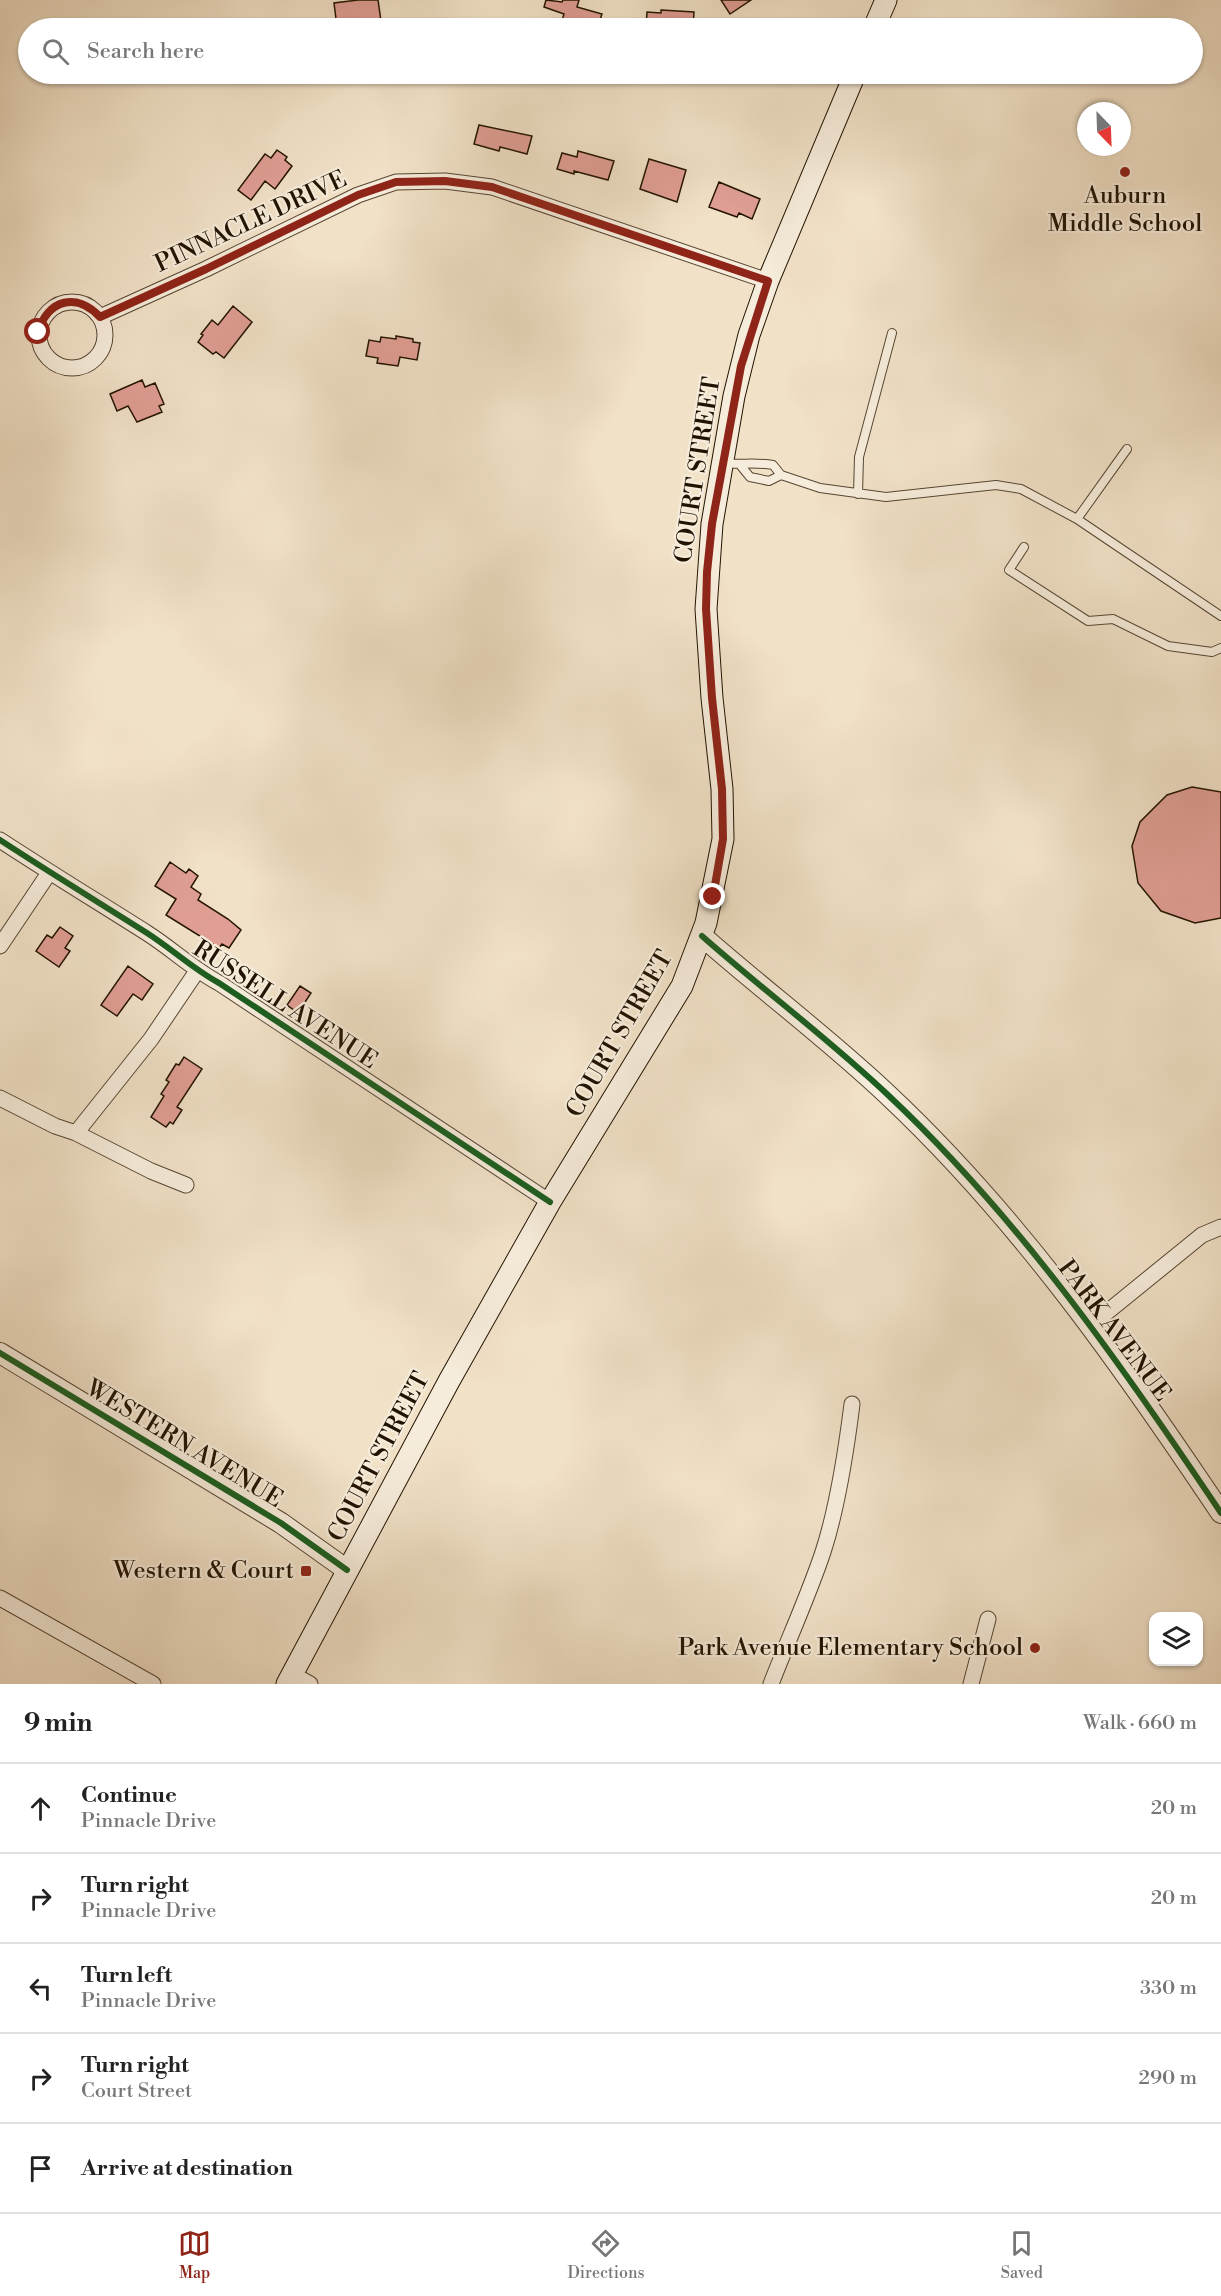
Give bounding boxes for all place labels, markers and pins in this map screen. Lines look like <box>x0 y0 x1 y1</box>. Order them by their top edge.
marker: Auburn Middle School <box>1118 165 1132 179</box>
place label: Auburn Middle School <box>1048 181 1202 239</box>
place label: Western & Court <box>112 1556 294 1586</box>
marker: Western & Court <box>299 1564 313 1578</box>
place label: Park Avenue Elementary School <box>678 1633 1023 1663</box>
marker: Park Avenue Elementary School <box>1028 1641 1042 1655</box>

